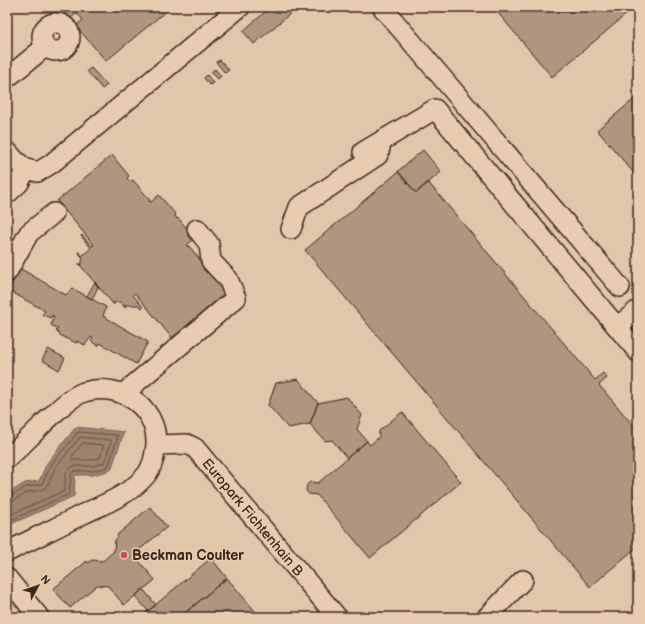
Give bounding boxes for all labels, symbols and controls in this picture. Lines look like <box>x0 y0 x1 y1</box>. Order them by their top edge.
street label: Europark Fichtenhain B <box>198 455 307 580</box>
place label: Beckman Coulter <box>132 547 244 564</box>
marker: Beckman Coulter <box>119 550 129 560</box>
north arrow <box>18 566 58 606</box>
text: N <box>38 573 53 587</box>

